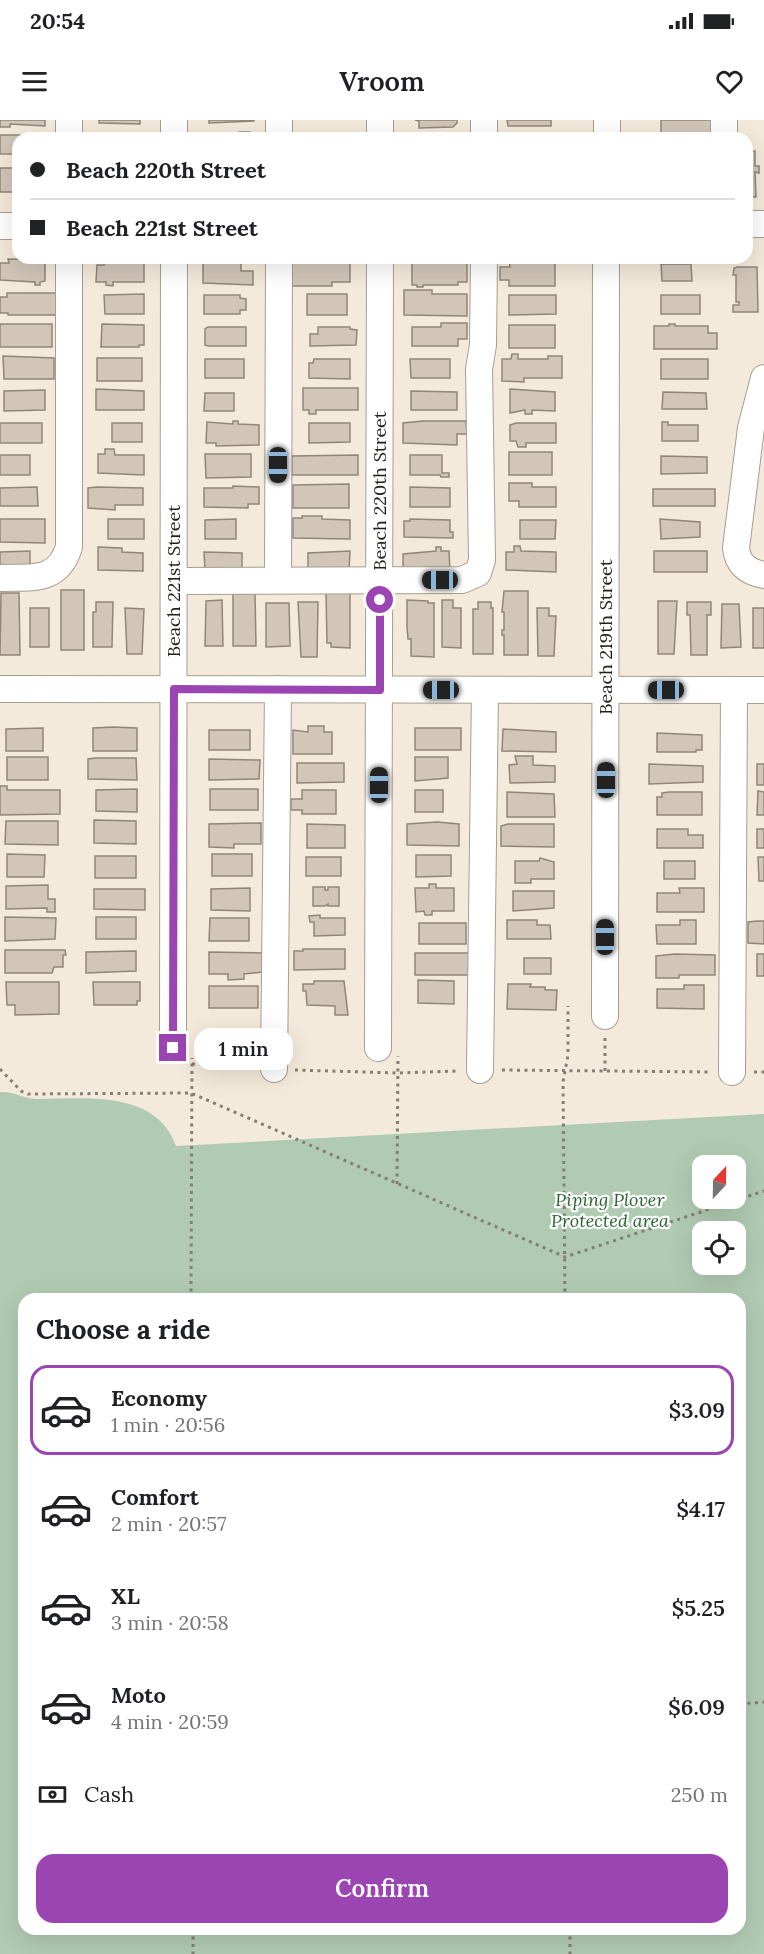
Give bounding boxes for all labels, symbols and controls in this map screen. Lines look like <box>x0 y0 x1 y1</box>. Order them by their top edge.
text: 20:54 <box>30 7 85 35</box>
text: Vroom <box>339 64 425 98</box>
icon: menu <box>18 65 51 98</box>
icon: heart <box>713 65 746 98</box>
text: Beach 220th Street <box>66 156 266 184</box>
text: Beach 221st Street <box>66 214 258 242</box>
street label: Beach 220th Street <box>368 411 391 571</box>
car <box>269 447 287 483</box>
street label: Beach 221st Street <box>162 505 185 657</box>
street label: Beach 219th Street <box>594 559 617 715</box>
car <box>422 571 458 589</box>
route start <box>366 586 393 613</box>
car <box>423 681 459 699</box>
car <box>648 681 684 699</box>
car <box>597 762 615 798</box>
car <box>370 767 388 803</box>
car <box>596 919 614 955</box>
callout: 1 min <box>194 1027 293 1069</box>
route end <box>159 1034 186 1061</box>
text: 1 min <box>218 1036 269 1061</box>
north arrow <box>692 1155 746 1209</box>
map controls <box>692 1155 746 1275</box>
park label: Piping Plover Protected area <box>551 1188 669 1232</box>
button: locate <box>692 1221 746 1275</box>
text: Choose a ride <box>36 1312 210 1346</box>
icon: car <box>39 1383 93 1437</box>
text: Economy <box>111 1384 207 1412</box>
text: $3.09 <box>669 1396 725 1424</box>
text: 1 min · 20:56 <box>111 1412 225 1437</box>
icon: car <box>39 1482 93 1536</box>
text: Comfort <box>111 1483 199 1511</box>
text: $4.17 <box>676 1495 725 1523</box>
text: 2 min · 20:57 <box>111 1511 226 1536</box>
icon: car <box>39 1581 93 1635</box>
text: XL <box>111 1582 140 1610</box>
text: $5.25 <box>672 1594 725 1622</box>
text: 3 min · 20:58 <box>111 1610 229 1635</box>
icon: car <box>39 1680 93 1734</box>
text: Moto <box>111 1681 166 1709</box>
text: $6.09 <box>668 1693 725 1721</box>
text: 4 min · 20:59 <box>111 1709 229 1734</box>
icon: cash <box>36 1778 69 1811</box>
text: Cash <box>84 1780 134 1808</box>
text: 250 m <box>671 1782 728 1807</box>
button: Confirm <box>36 1854 728 1923</box>

